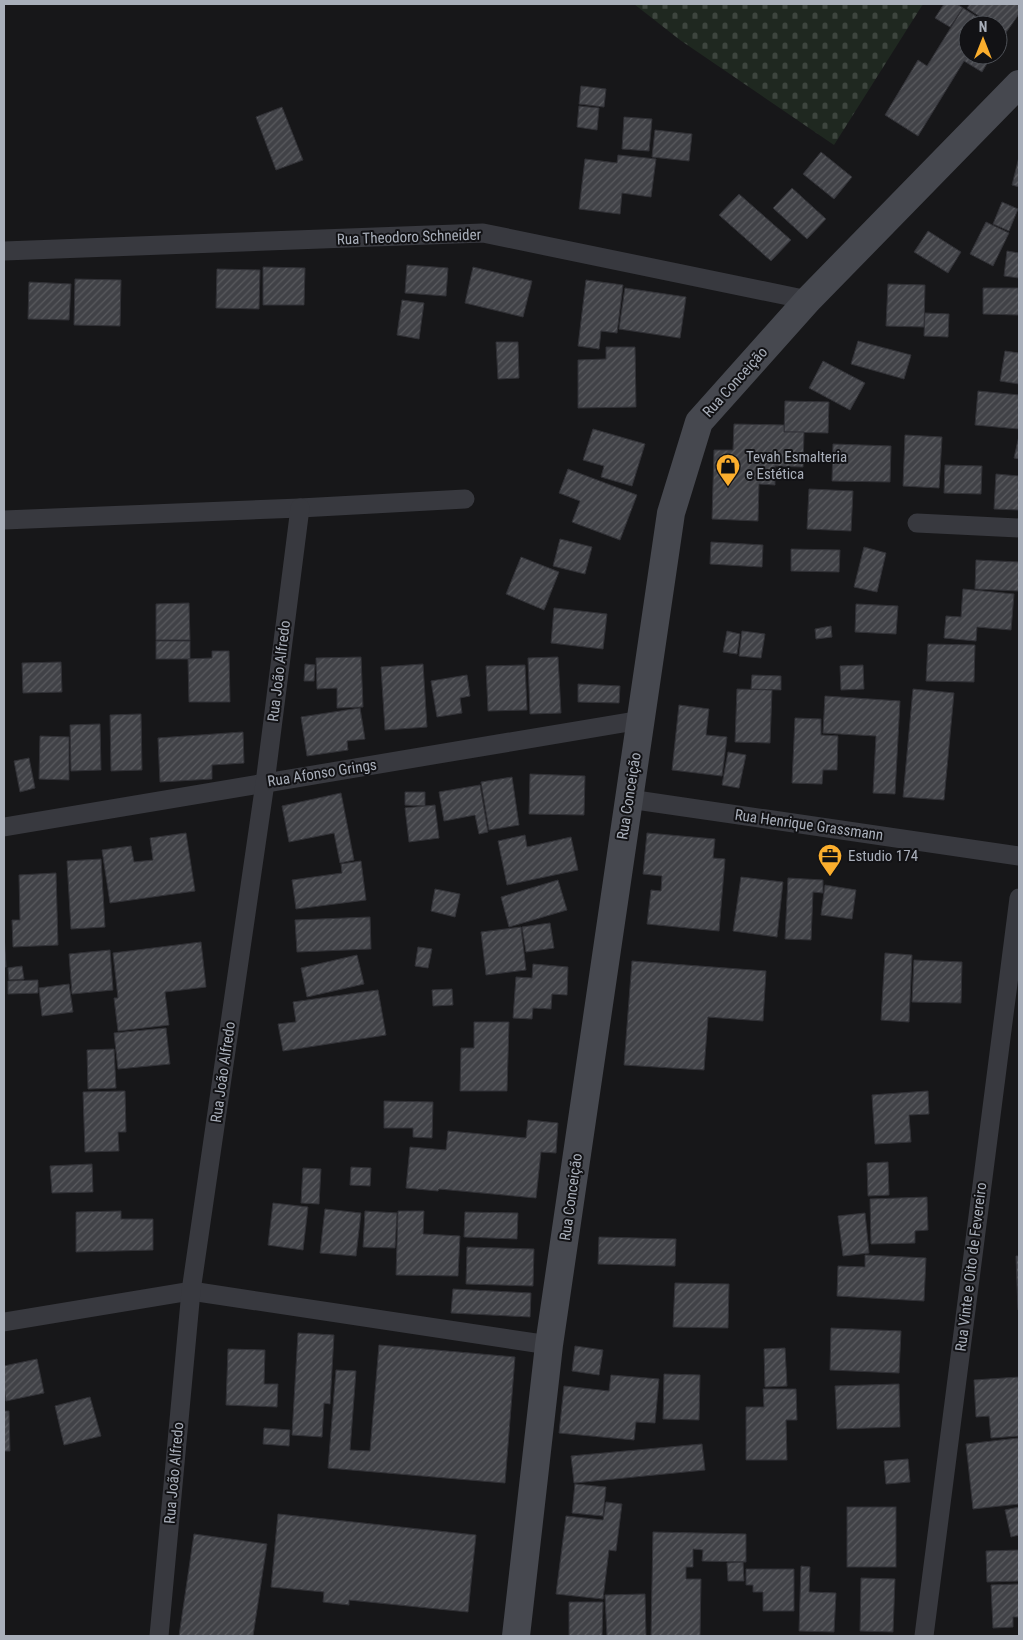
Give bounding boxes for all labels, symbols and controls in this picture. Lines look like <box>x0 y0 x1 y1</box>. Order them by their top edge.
north arrow <box>958 15 1008 65</box>
text: N <box>979 19 987 35</box>
street label: Rua Theodoro Schneider <box>337 225 482 249</box>
street label: Rua Conceição <box>699 343 771 421</box>
place label: Tevah Esmalteria e Estética <box>746 448 847 483</box>
shop icon: Tevah Esmalteria e Estética <box>715 453 741 487</box>
street label: Rua João Alfredo <box>264 619 294 723</box>
street label: Rua Conceição <box>613 751 645 841</box>
street label: Rua Afonso Grings <box>266 755 378 791</box>
street label: Rua Henrique Grassmann <box>734 806 884 844</box>
office icon: Estudio 174 <box>817 843 843 877</box>
place label: Estudio 174 <box>848 847 918 865</box>
street label: Rua João Alfredo <box>207 1020 239 1124</box>
street label: Rua Conceição <box>556 1152 586 1242</box>
street label: Rua Vinte e Oito de Fevereiro <box>952 1181 990 1353</box>
street label: Rua João Alfredo <box>161 1421 187 1525</box>

